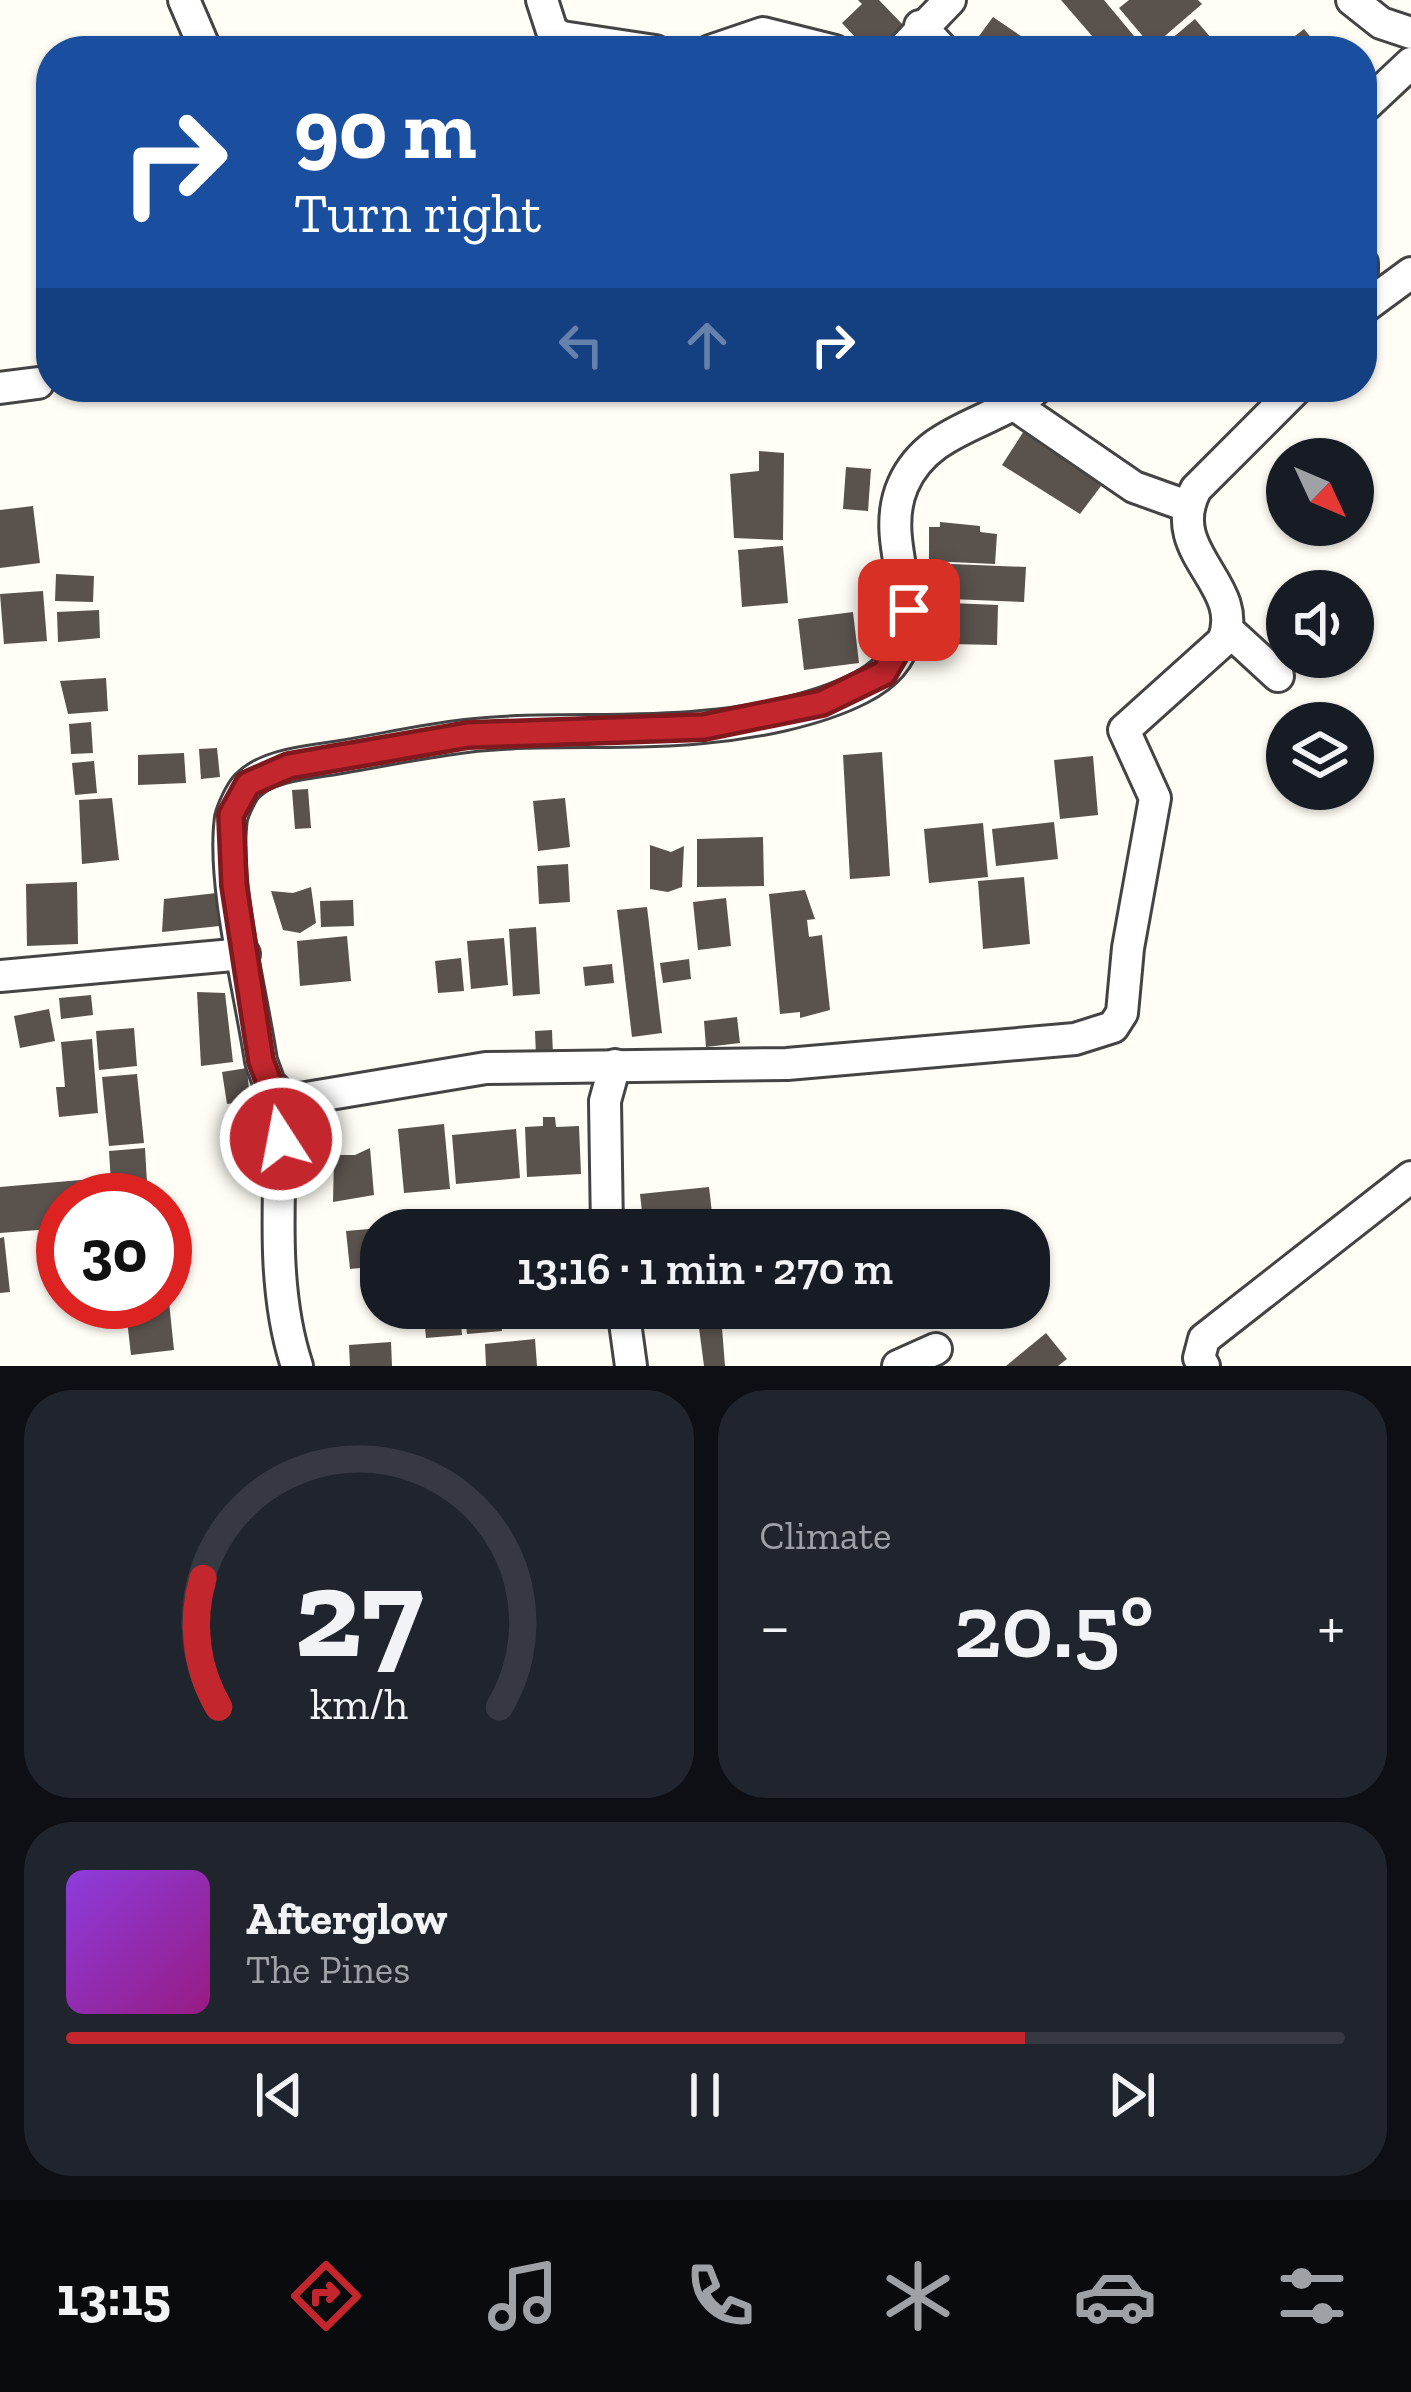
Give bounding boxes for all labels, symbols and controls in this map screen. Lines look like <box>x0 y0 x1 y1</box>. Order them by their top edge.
text: 90 m <box>294 79 477 180</box>
icon: right <box>96 84 252 240</box>
text: Turn right <box>294 181 541 246</box>
icon: left <box>548 312 614 378</box>
icon: ahead <box>674 312 740 378</box>
icon: right <box>800 312 866 378</box>
north arrow <box>1266 438 1374 546</box>
map controls <box>1266 438 1374 810</box>
pin <box>858 559 960 661</box>
button: sound <box>1266 570 1374 678</box>
icon: arrive <box>876 577 942 643</box>
button: layers <box>1266 702 1374 810</box>
position arrow <box>218 1076 344 1202</box>
speed limit sign: 30 <box>36 1173 192 1329</box>
text: 13:16 · 1 min · 270 m <box>517 1242 893 1296</box>
text: Climate <box>760 1512 891 1559</box>
text: 27 <box>294 1538 423 1688</box>
text: 20.5° <box>954 1572 1154 1680</box>
text: − <box>760 1587 790 1666</box>
text: + <box>1317 1587 1345 1666</box>
text: km/h <box>310 1679 408 1730</box>
text: Afterglow <box>246 1892 447 1946</box>
text: The Pines <box>246 1946 410 1993</box>
icon: previous <box>246 2062 312 2128</box>
icon: pause <box>672 2062 738 2128</box>
icon: next <box>1099 2062 1165 2128</box>
icon: directions <box>284 2254 368 2338</box>
icon: music <box>481 2254 565 2338</box>
icon: phone <box>678 2254 762 2338</box>
icon: climate <box>876 2254 960 2338</box>
icon: car <box>1073 2254 1157 2338</box>
icon: filters <box>1270 2254 1354 2338</box>
text: 13:15 <box>57 2264 171 2329</box>

